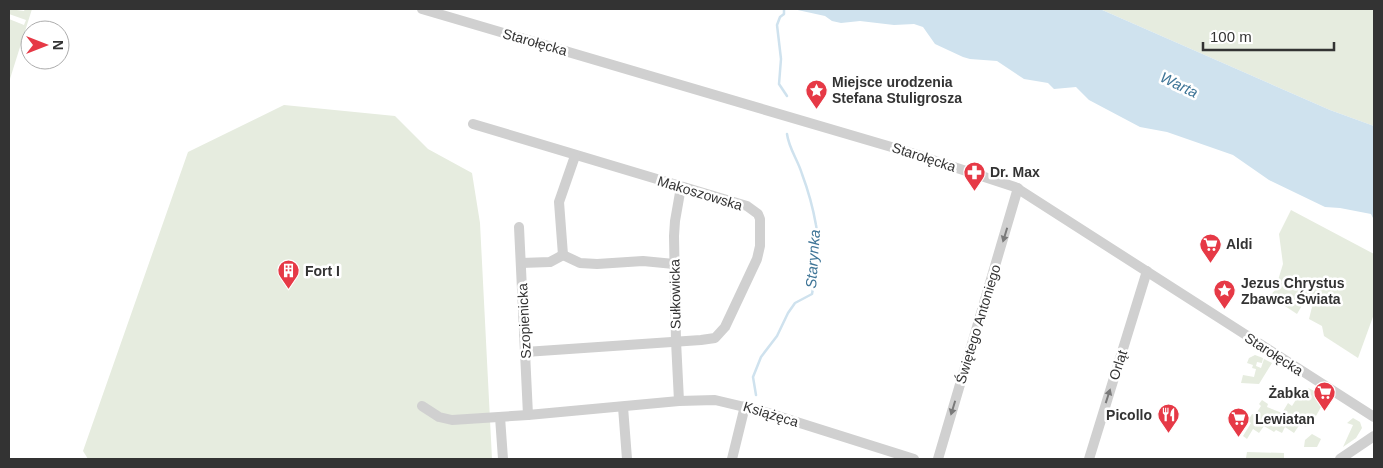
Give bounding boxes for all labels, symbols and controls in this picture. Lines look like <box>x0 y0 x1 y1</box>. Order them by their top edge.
north arrow <box>20 20 70 70</box>
scale bar <box>1203 20 1334 52</box>
street label: Starołęcka <box>501 25 569 59</box>
text: 100 m <box>1210 28 1252 45</box>
text: N <box>50 40 66 50</box>
water label: Warta <box>1158 68 1201 101</box>
place label: Miejsce urodzenia Stefana Stuligrosza <box>832 74 962 106</box>
place icon: Miejsce urodzenia Stefana Stuligrosza <box>804 78 828 109</box>
street label: Starołęcka <box>890 139 958 175</box>
pharmacy icon: Dr. Max <box>962 160 986 191</box>
place label: Dr. Max <box>990 164 1040 180</box>
street label: Makoszowska <box>656 172 745 214</box>
one-way arrow <box>1000 228 1008 243</box>
water label: Starynka <box>802 229 823 289</box>
supermarket icon: Aldi <box>1198 232 1222 263</box>
place label: Aldi <box>1226 236 1252 252</box>
building icon: Fort I <box>277 259 301 290</box>
street label: Sułkowicka <box>666 259 684 329</box>
street label: Świętego Antoniego <box>951 262 1004 386</box>
place label: Fort I <box>305 263 340 279</box>
place label: Jezus Chrystus Zbawca Świata <box>1241 275 1345 307</box>
place icon: Jezus Chrystus Zbawca Świata <box>1213 279 1237 310</box>
street label: Szopienicka <box>514 283 534 359</box>
street label: Starołęcka <box>1242 329 1306 379</box>
street label: Orląt <box>1106 348 1130 382</box>
supermarket icon: Żabka <box>1313 381 1337 412</box>
place label: Żabka <box>1269 385 1309 401</box>
one-way arrow <box>1104 388 1112 403</box>
street label: Książęca <box>741 398 801 430</box>
one-way arrow <box>949 400 957 415</box>
restaurant icon: Picollo <box>1156 403 1180 434</box>
place label: Picollo <box>1106 407 1152 423</box>
supermarket icon: Lewiatan <box>1227 407 1251 438</box>
place label: Lewiatan <box>1255 411 1315 427</box>

